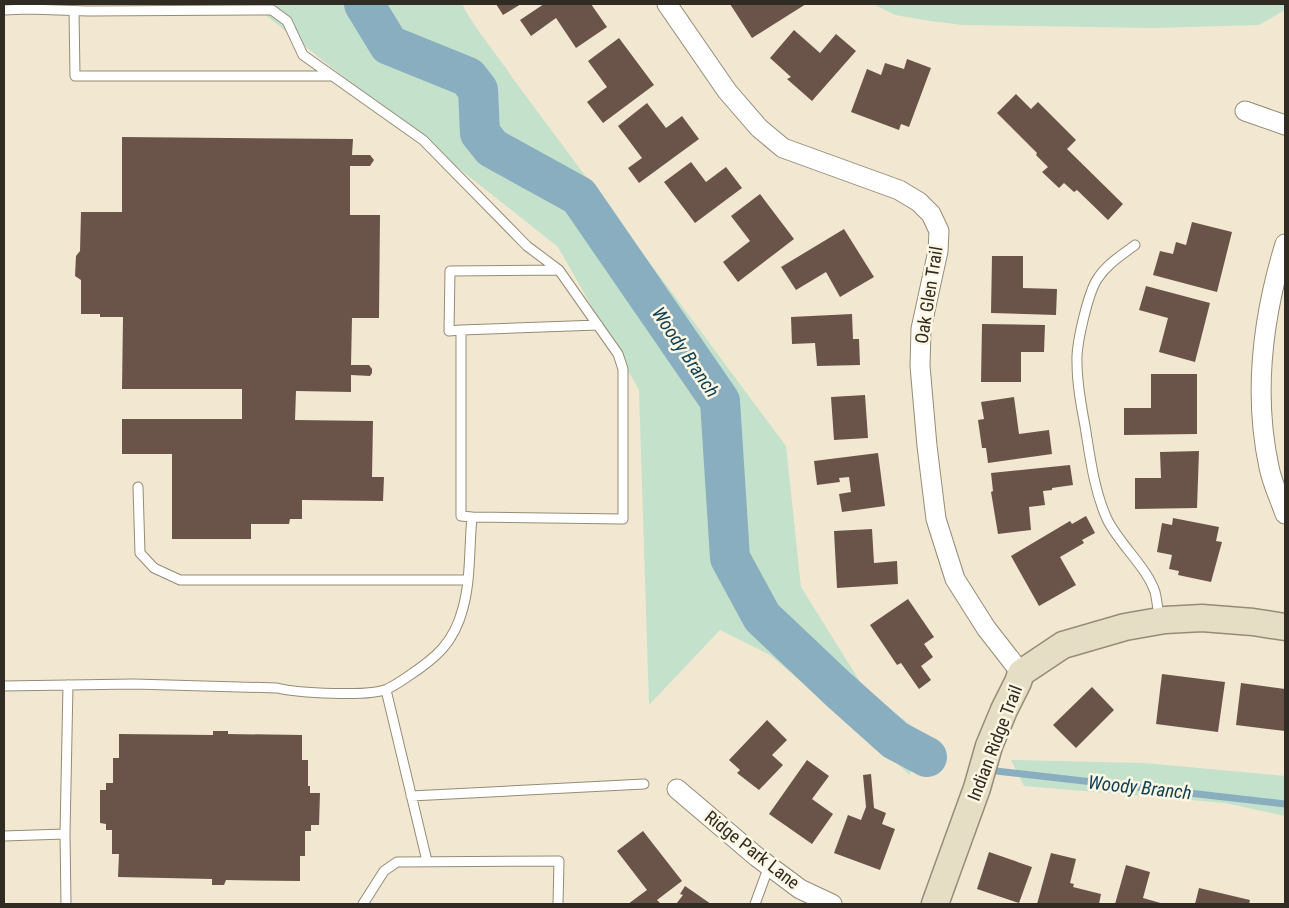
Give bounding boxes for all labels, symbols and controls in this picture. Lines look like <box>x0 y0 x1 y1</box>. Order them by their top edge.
street label: Oak Glen Trail <box>910 245 947 345</box>
water label: Woody Branch <box>647 303 724 402</box>
street label: Indian Ridge Trail <box>963 682 1026 804</box>
water label: Woody Branch <box>1087 771 1193 804</box>
street label: Ridge Park Lane <box>701 806 804 893</box>

